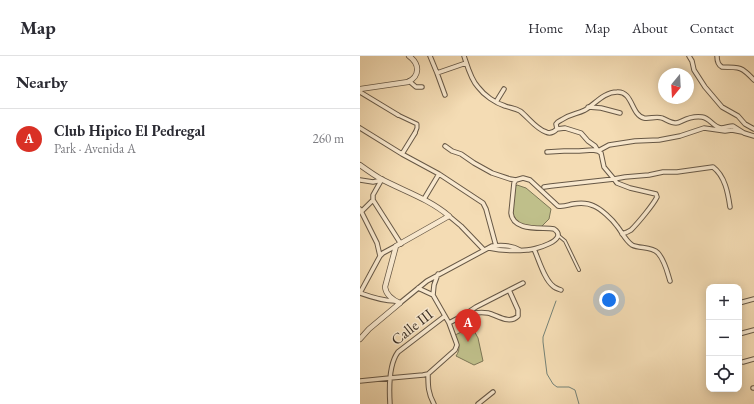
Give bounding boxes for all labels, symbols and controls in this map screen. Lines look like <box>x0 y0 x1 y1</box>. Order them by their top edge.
text: Map <box>20 15 56 40</box>
text: Home <box>528 19 563 37</box>
text: Map <box>585 19 610 37</box>
text: About <box>632 19 668 37</box>
text: Contact <box>690 19 734 37</box>
north arrow <box>658 68 694 104</box>
text: Nearby <box>16 71 68 93</box>
text: Club Hipico El Pedregal <box>54 121 205 140</box>
text: A <box>24 130 34 147</box>
text: 260 m <box>313 130 344 147</box>
text: Park · Avenida A <box>54 140 136 157</box>
map controls <box>706 284 742 392</box>
button: + <box>706 284 742 320</box>
your location <box>599 290 619 310</box>
street label: Calle III <box>387 304 436 349</box>
pin: A <box>455 309 481 342</box>
button: − <box>706 320 742 356</box>
button: locate <box>706 356 742 392</box>

